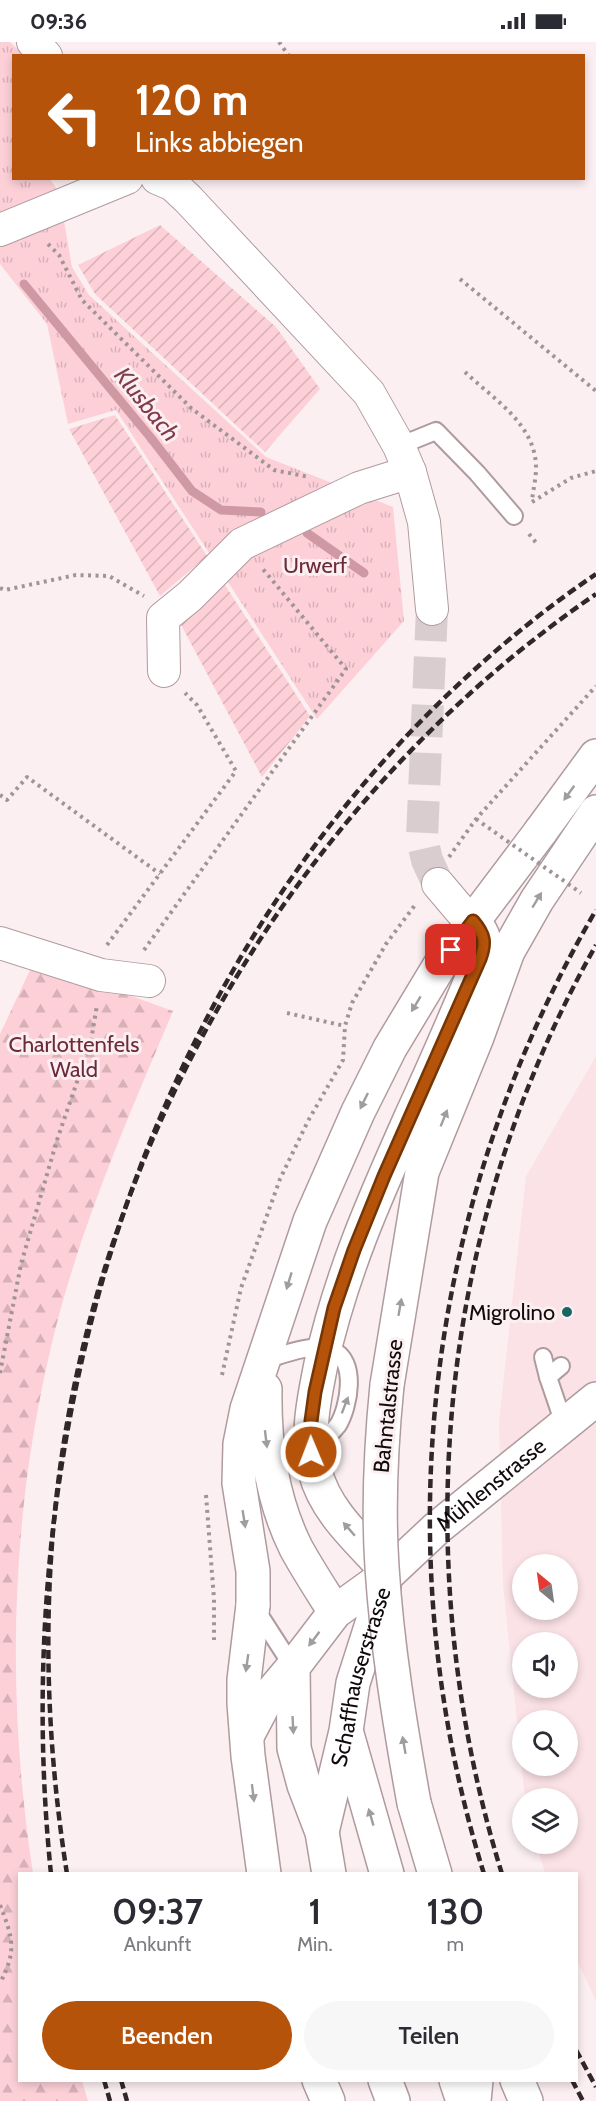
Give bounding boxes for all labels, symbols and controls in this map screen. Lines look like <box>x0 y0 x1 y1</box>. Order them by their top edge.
text: 09:36 <box>30 8 87 35</box>
text: 120 m <box>135 74 248 126</box>
icon: left <box>36 78 114 156</box>
text: Links abbiegen <box>135 126 304 159</box>
water label: Klusbach <box>108 361 186 447</box>
park label: Urwerf <box>283 552 347 579</box>
one-way arrow <box>563 785 575 801</box>
one-way arrow <box>532 892 543 908</box>
pin <box>425 924 476 975</box>
icon: arrive <box>434 933 467 966</box>
one-way arrow <box>411 996 422 1012</box>
park label: Charlottenfels Wald <box>9 1031 139 1083</box>
one-way arrow <box>359 1092 369 1109</box>
one-way arrow <box>439 1108 449 1126</box>
one-way arrow <box>284 1272 293 1290</box>
one-way arrow <box>396 1297 405 1316</box>
place label: Migrolino <box>469 1299 555 1326</box>
marker: Migrolino <box>560 1305 574 1319</box>
street label: Bahntalstrasse <box>368 1338 408 1474</box>
one-way arrow <box>340 1396 350 1414</box>
position arrow <box>279 1420 343 1484</box>
one-way arrow <box>262 1430 271 1449</box>
street label: Mühlenstrasse <box>430 1432 551 1537</box>
one-way arrow <box>240 1510 249 1529</box>
one-way arrow <box>343 1522 356 1537</box>
north arrow <box>512 1554 578 1620</box>
map controls <box>512 1554 578 1854</box>
street label: Schaffhauserstrasse <box>325 1584 396 1769</box>
one-way arrow <box>308 1632 320 1647</box>
button: sound <box>512 1632 578 1698</box>
one-way arrow <box>242 1653 251 1672</box>
button: search <box>512 1710 578 1776</box>
one-way arrow <box>288 1716 297 1735</box>
one-way arrow <box>399 1735 408 1754</box>
one-way arrow <box>248 1783 257 1802</box>
button: layers <box>512 1788 578 1854</box>
one-way arrow <box>366 1808 375 1826</box>
text: 09:37 <box>112 1889 203 1933</box>
text: 1 <box>308 1889 321 1933</box>
text: 130 <box>427 1889 484 1933</box>
text: Ankunft <box>124 1932 191 1956</box>
text: Min. <box>297 1932 333 1956</box>
text: m <box>447 1932 464 1956</box>
button: Beenden <box>42 2001 292 2070</box>
button: Teilen <box>304 2001 554 2070</box>

